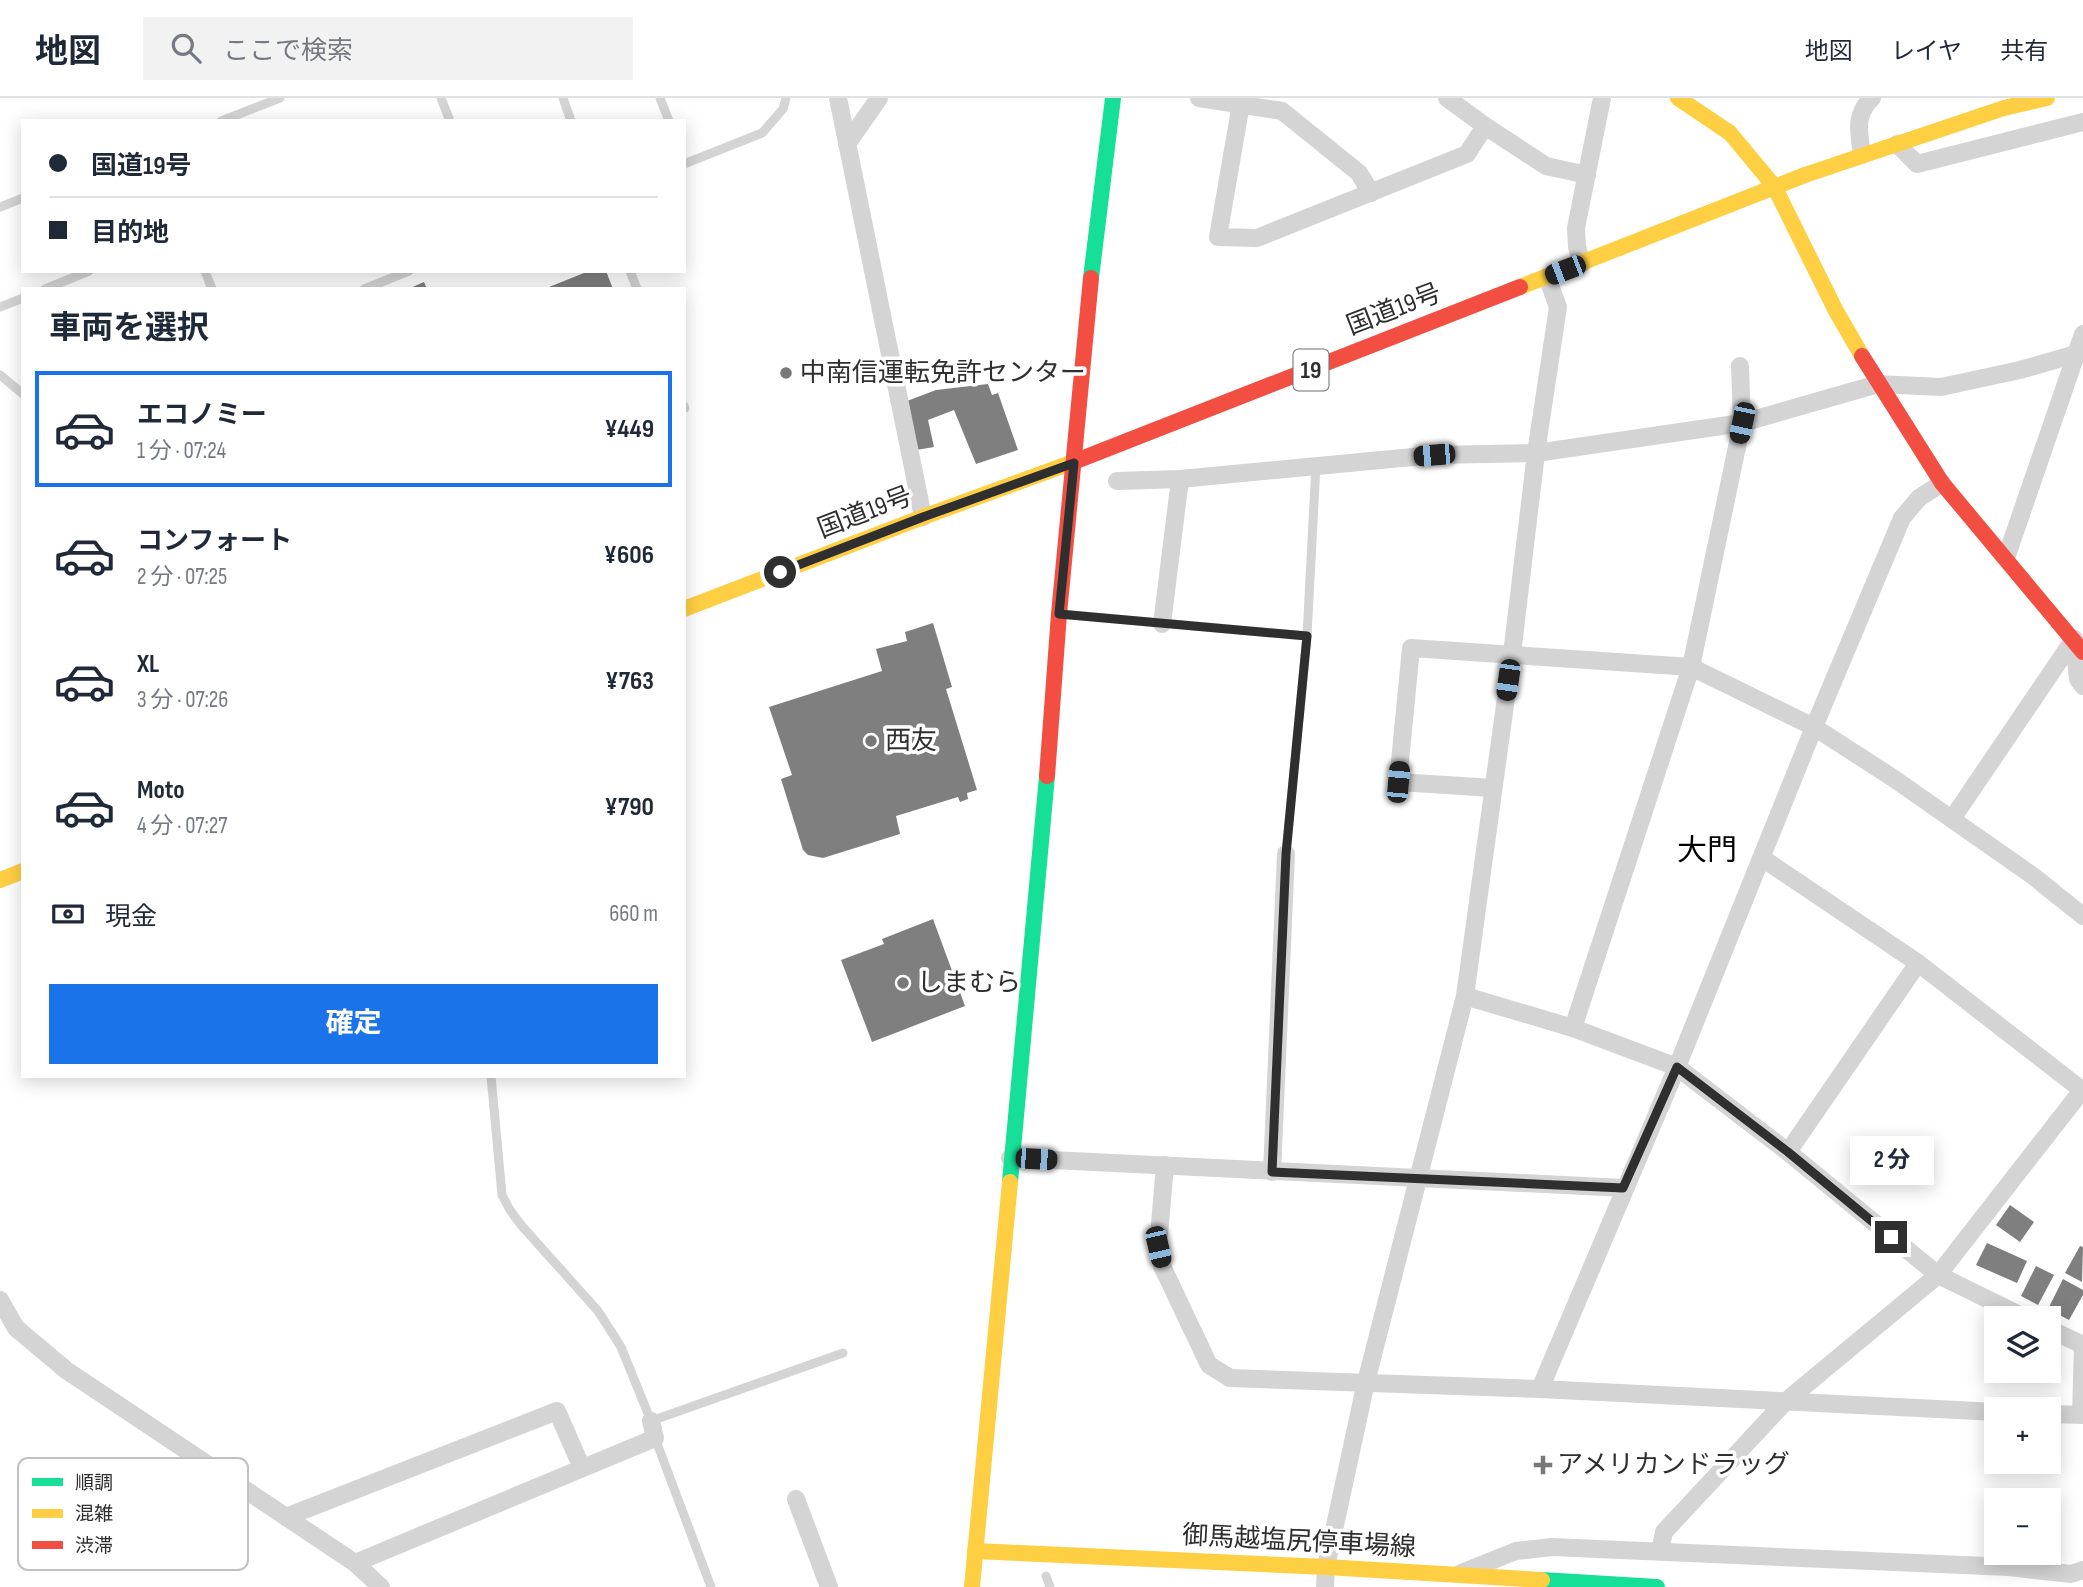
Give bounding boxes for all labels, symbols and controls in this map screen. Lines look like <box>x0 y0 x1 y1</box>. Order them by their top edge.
search box <box>143 17 633 80</box>
icon: search <box>167 29 205 67</box>
text: 地図 <box>35 32 101 72</box>
text: ここで検索 <box>223 36 353 67</box>
text: 地図 <box>1805 37 1853 66</box>
text: レイヤ <box>1891 37 1962 66</box>
text: 共有 <box>2000 37 2048 66</box>
text: 国道19号 <box>91 151 192 182</box>
text: 目的地 <box>91 218 169 249</box>
car <box>1542 253 1589 287</box>
street label: 国道19号 <box>1342 278 1446 342</box>
text: 車両を選択 <box>49 309 209 348</box>
road number: 19 <box>1294 349 1328 390</box>
place label: 中南信運転免許センター <box>800 358 1086 389</box>
marker: 中南信運転免許センター <box>778 365 794 381</box>
icon: car <box>53 398 116 461</box>
text: エコノミー <box>137 400 267 431</box>
car <box>1728 400 1757 446</box>
text: ¥449 <box>604 414 654 445</box>
text: 1 分 · 07:24 <box>137 437 226 465</box>
car <box>1413 443 1456 467</box>
street label: 国道19号 <box>813 481 917 545</box>
icon: car <box>53 524 116 587</box>
text: コンフォート <box>137 526 292 557</box>
text: ¥606 <box>604 540 654 571</box>
route start <box>764 556 796 588</box>
text: 2 分 · 07:25 <box>137 563 227 591</box>
text: XL <box>137 649 159 680</box>
icon: car <box>53 650 116 713</box>
car <box>1495 658 1522 702</box>
text: ¥763 <box>605 666 654 697</box>
text: 3 分 · 07:26 <box>137 686 228 714</box>
place label: 西友 <box>885 726 937 757</box>
marker: 西友 <box>863 733 879 749</box>
car <box>1386 760 1411 804</box>
text: Moto <box>137 775 185 806</box>
icon: car <box>53 776 116 839</box>
text: ¥790 <box>604 792 654 823</box>
text: 4 分 · 07:27 <box>137 812 227 840</box>
district label: 大門 <box>1677 833 1737 869</box>
icon: cash <box>49 895 87 933</box>
text: 660 m <box>609 900 658 928</box>
text: 現金 <box>105 902 157 933</box>
place label: しまむら <box>917 968 1021 999</box>
marker: しまむら <box>895 975 911 991</box>
button: 確定 <box>49 984 658 1064</box>
callout: 2 分 <box>1849 1136 1933 1184</box>
text: 2 分 <box>1874 1146 1910 1174</box>
car <box>1015 1147 1058 1171</box>
route end <box>1875 1221 1907 1253</box>
car <box>1144 1224 1173 1270</box>
map controls <box>1984 1306 2061 1565</box>
button: layers <box>1984 1306 2061 1383</box>
button: + <box>1984 1397 2061 1474</box>
place label: アメリカンドラッグ <box>1557 1450 1790 1481</box>
marker: アメリカンドラッグ <box>1535 1457 1551 1473</box>
legend <box>18 1458 248 1570</box>
text: 順調 <box>75 1472 113 1495</box>
button: − <box>1984 1488 2061 1565</box>
text: 混雑 <box>75 1503 113 1526</box>
street label: 御馬越塩尻停車場線 <box>1181 1520 1417 1564</box>
text: 渋滞 <box>75 1535 113 1558</box>

